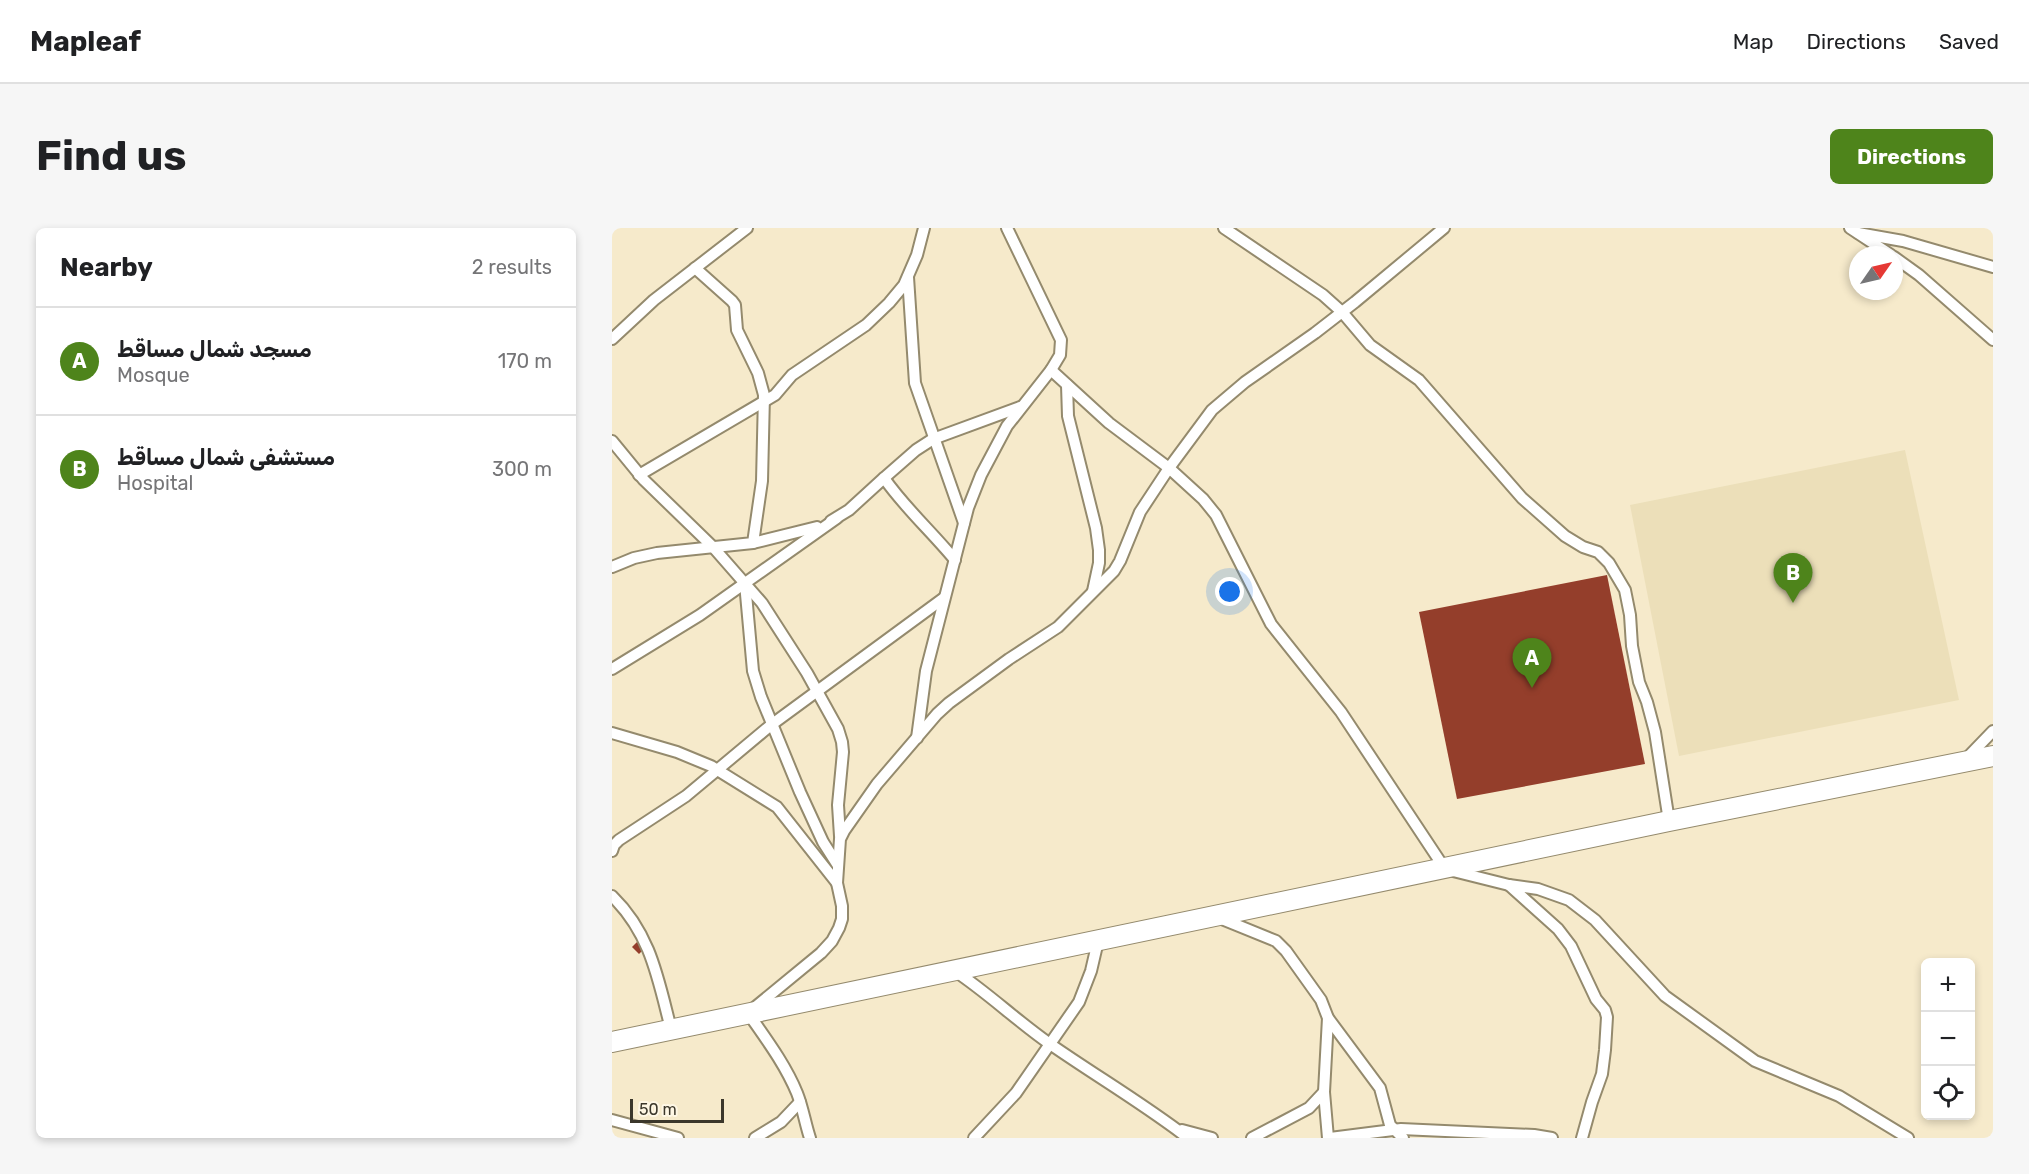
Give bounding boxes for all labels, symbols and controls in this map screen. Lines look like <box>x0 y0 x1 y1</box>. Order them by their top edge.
text: Mapleaf <box>30 25 141 58</box>
text: Map <box>1733 29 1774 54</box>
text: Directions <box>1807 29 1906 54</box>
text: Saved <box>1939 29 1999 54</box>
button: Directions <box>1830 129 1993 184</box>
text: Find us <box>36 131 187 181</box>
north arrow <box>1849 246 1903 300</box>
text: Nearby <box>60 252 153 283</box>
text: 2 results <box>472 255 552 279</box>
text: مسجد شمال مساقط <box>117 336 312 363</box>
text: A <box>72 349 87 373</box>
text: 170 m <box>498 349 552 373</box>
text: Mosque <box>117 363 190 387</box>
text: مستشفى شمال مساقط <box>117 444 335 471</box>
text: B <box>72 457 87 481</box>
text: 300 m <box>492 457 552 481</box>
text: Hospital <box>117 471 193 495</box>
pin: B <box>1774 554 1812 603</box>
your location <box>1215 577 1244 606</box>
pin: A <box>1512 638 1552 688</box>
map controls <box>1921 958 1975 1120</box>
button: + <box>1921 958 1975 1012</box>
button: − <box>1921 1012 1975 1066</box>
button: locate <box>1921 1066 1975 1120</box>
scale bar <box>630 1096 724 1124</box>
text: 50 m <box>639 1100 677 1119</box>

